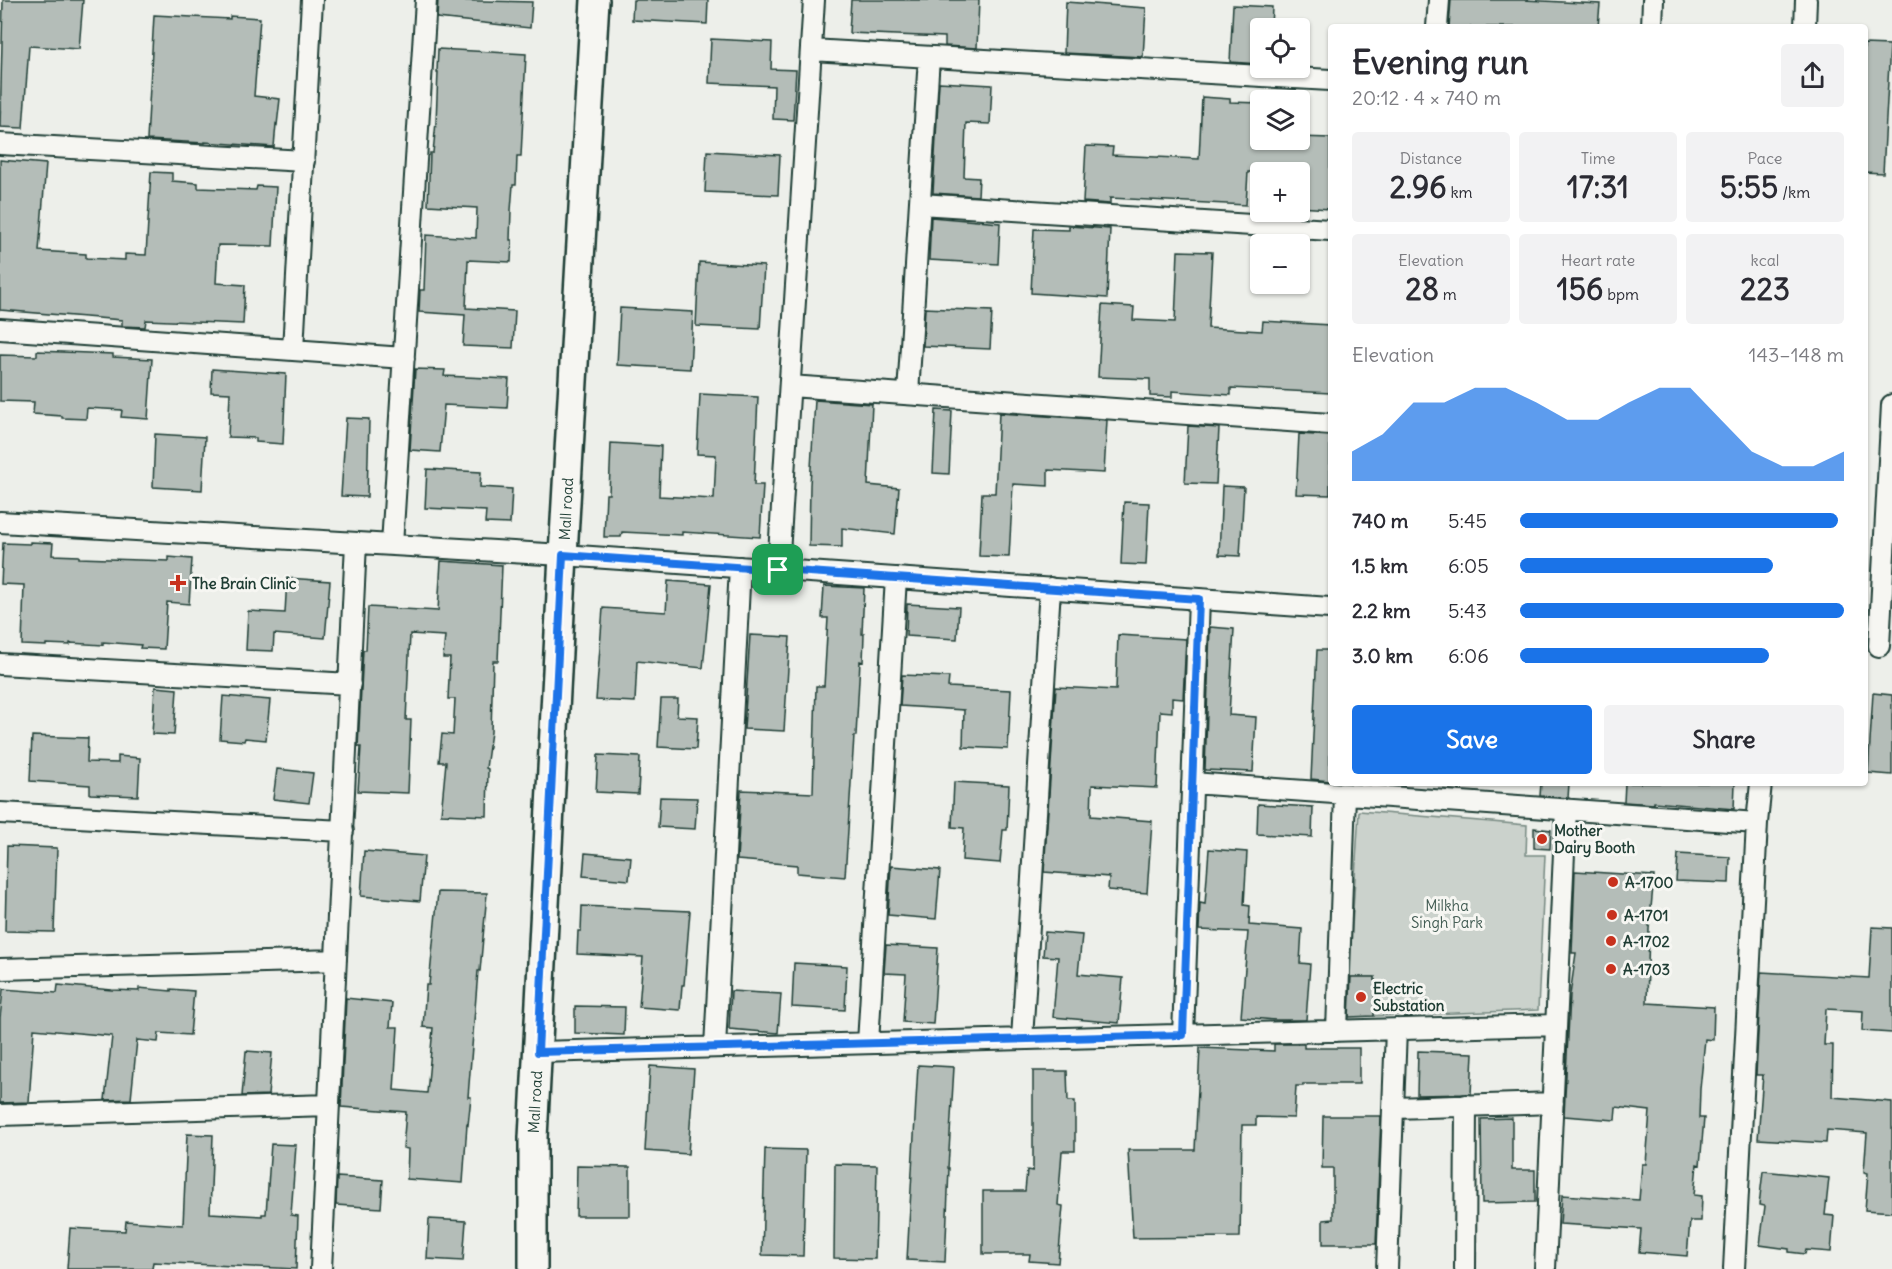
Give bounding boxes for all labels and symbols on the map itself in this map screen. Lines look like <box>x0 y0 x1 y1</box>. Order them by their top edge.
street label: Mall road <box>555 477 577 541</box>
pin <box>752 544 803 595</box>
marker: The Brain Clinic <box>169 574 187 592</box>
place label: The Brain Clinic <box>192 574 297 593</box>
place label: Mother Dairy Booth <box>1554 821 1635 858</box>
marker: Mother Dairy Booth <box>1535 832 1549 846</box>
place label: A-1700 <box>1625 873 1674 892</box>
marker: A-1700 <box>1606 875 1620 889</box>
park label: Milkha Singh Park <box>1411 896 1483 932</box>
place label: A-1701 <box>1624 906 1668 925</box>
marker: A-1701 <box>1605 908 1619 922</box>
place label: A-1702 <box>1623 932 1670 951</box>
marker: A-1702 <box>1604 934 1618 948</box>
place label: A-1703 <box>1623 960 1670 979</box>
marker: A-1703 <box>1604 962 1618 976</box>
place label: Electric Substation <box>1373 979 1445 1015</box>
marker: Electric Substation <box>1354 990 1368 1004</box>
street label: Mall road <box>524 1070 546 1134</box>

